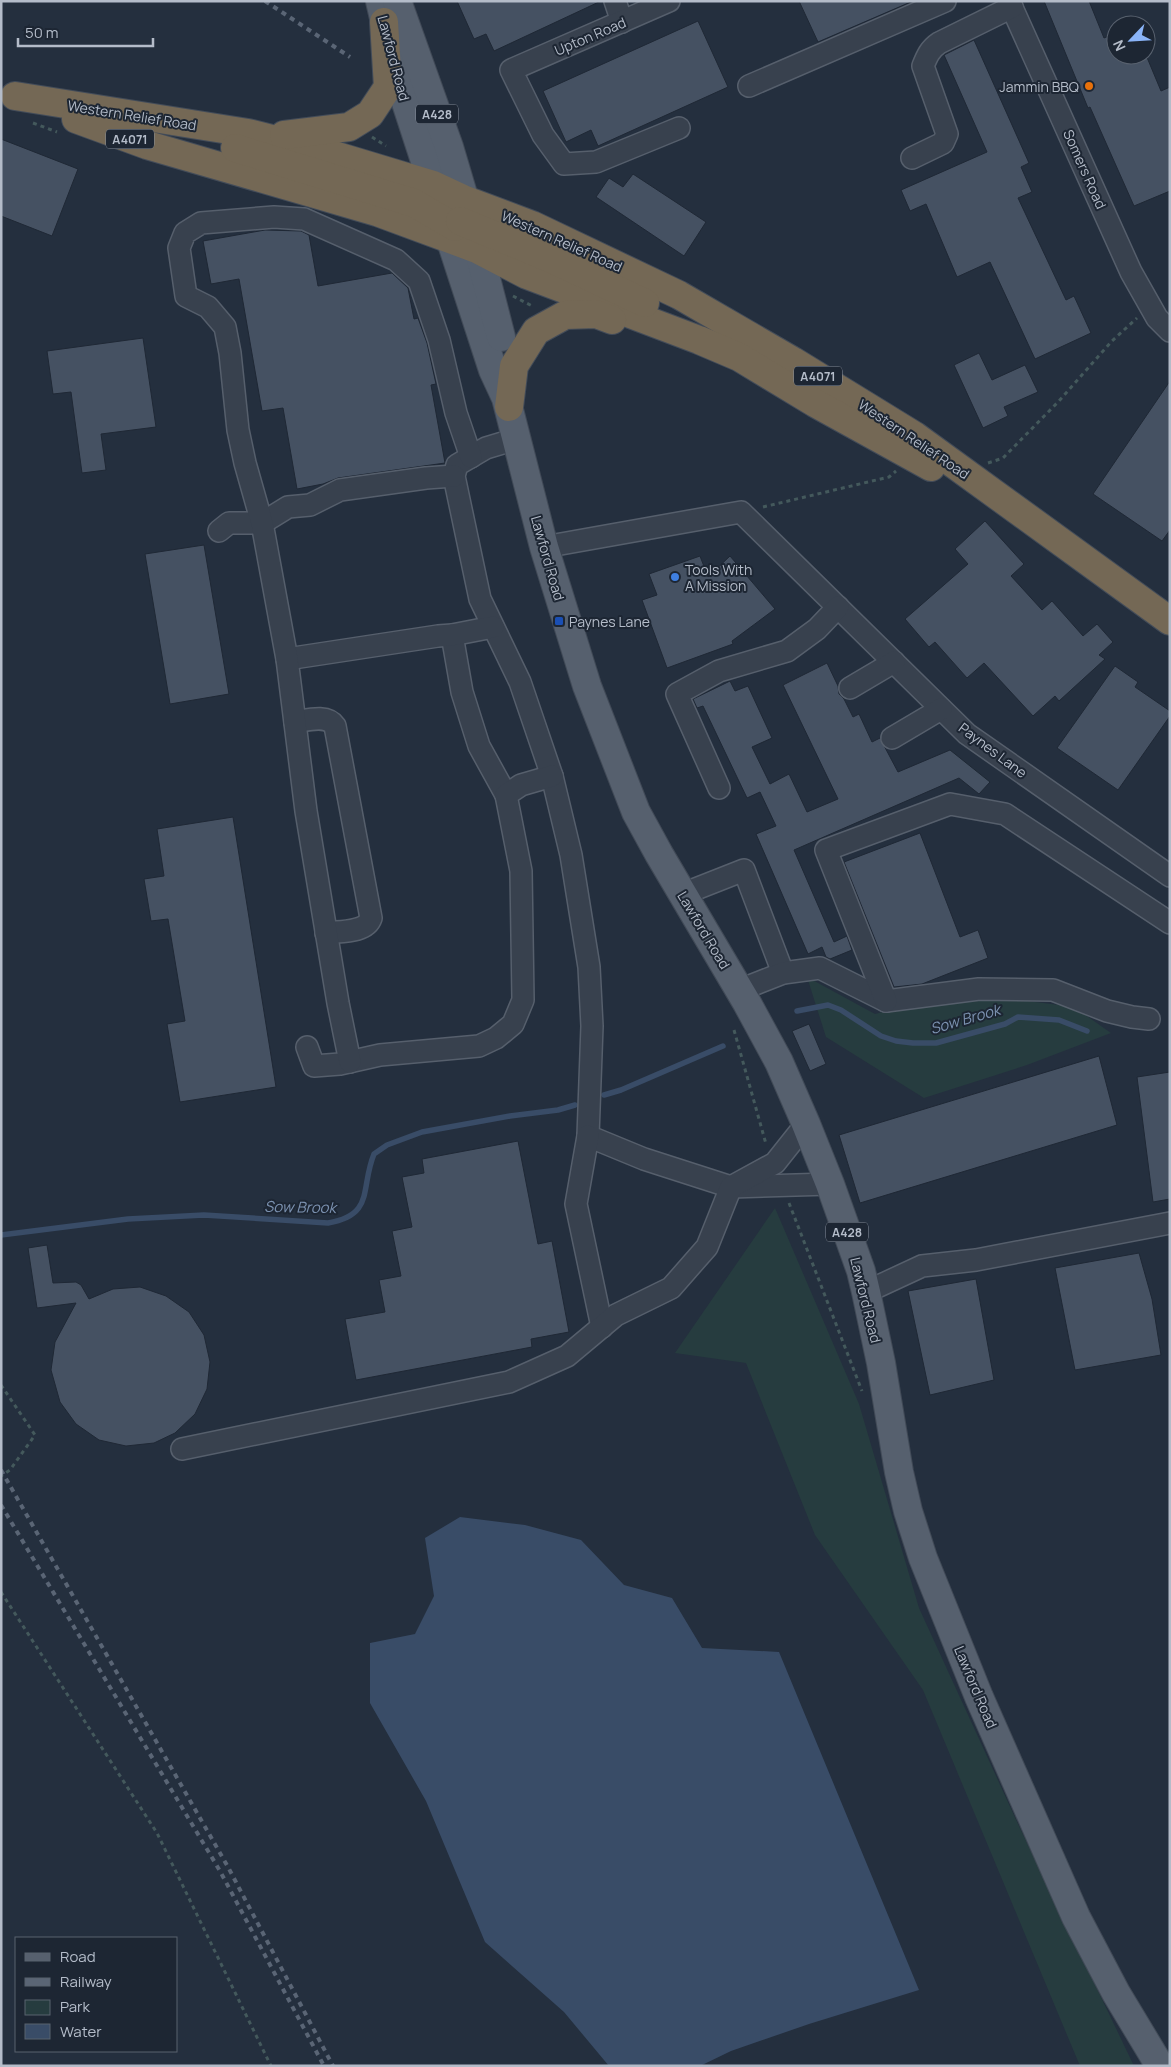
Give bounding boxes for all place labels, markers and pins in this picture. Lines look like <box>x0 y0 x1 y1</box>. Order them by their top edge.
place label: Jammin BBQ <box>999 77 1079 96</box>
marker: Jammin BBQ <box>1083 80 1095 92</box>
place label: Tools With A Mission <box>685 560 752 595</box>
marker: Tools With A Mission <box>669 571 681 583</box>
place label: Paynes Lane <box>569 612 650 631</box>
marker: Paynes Lane <box>553 615 565 627</box>

